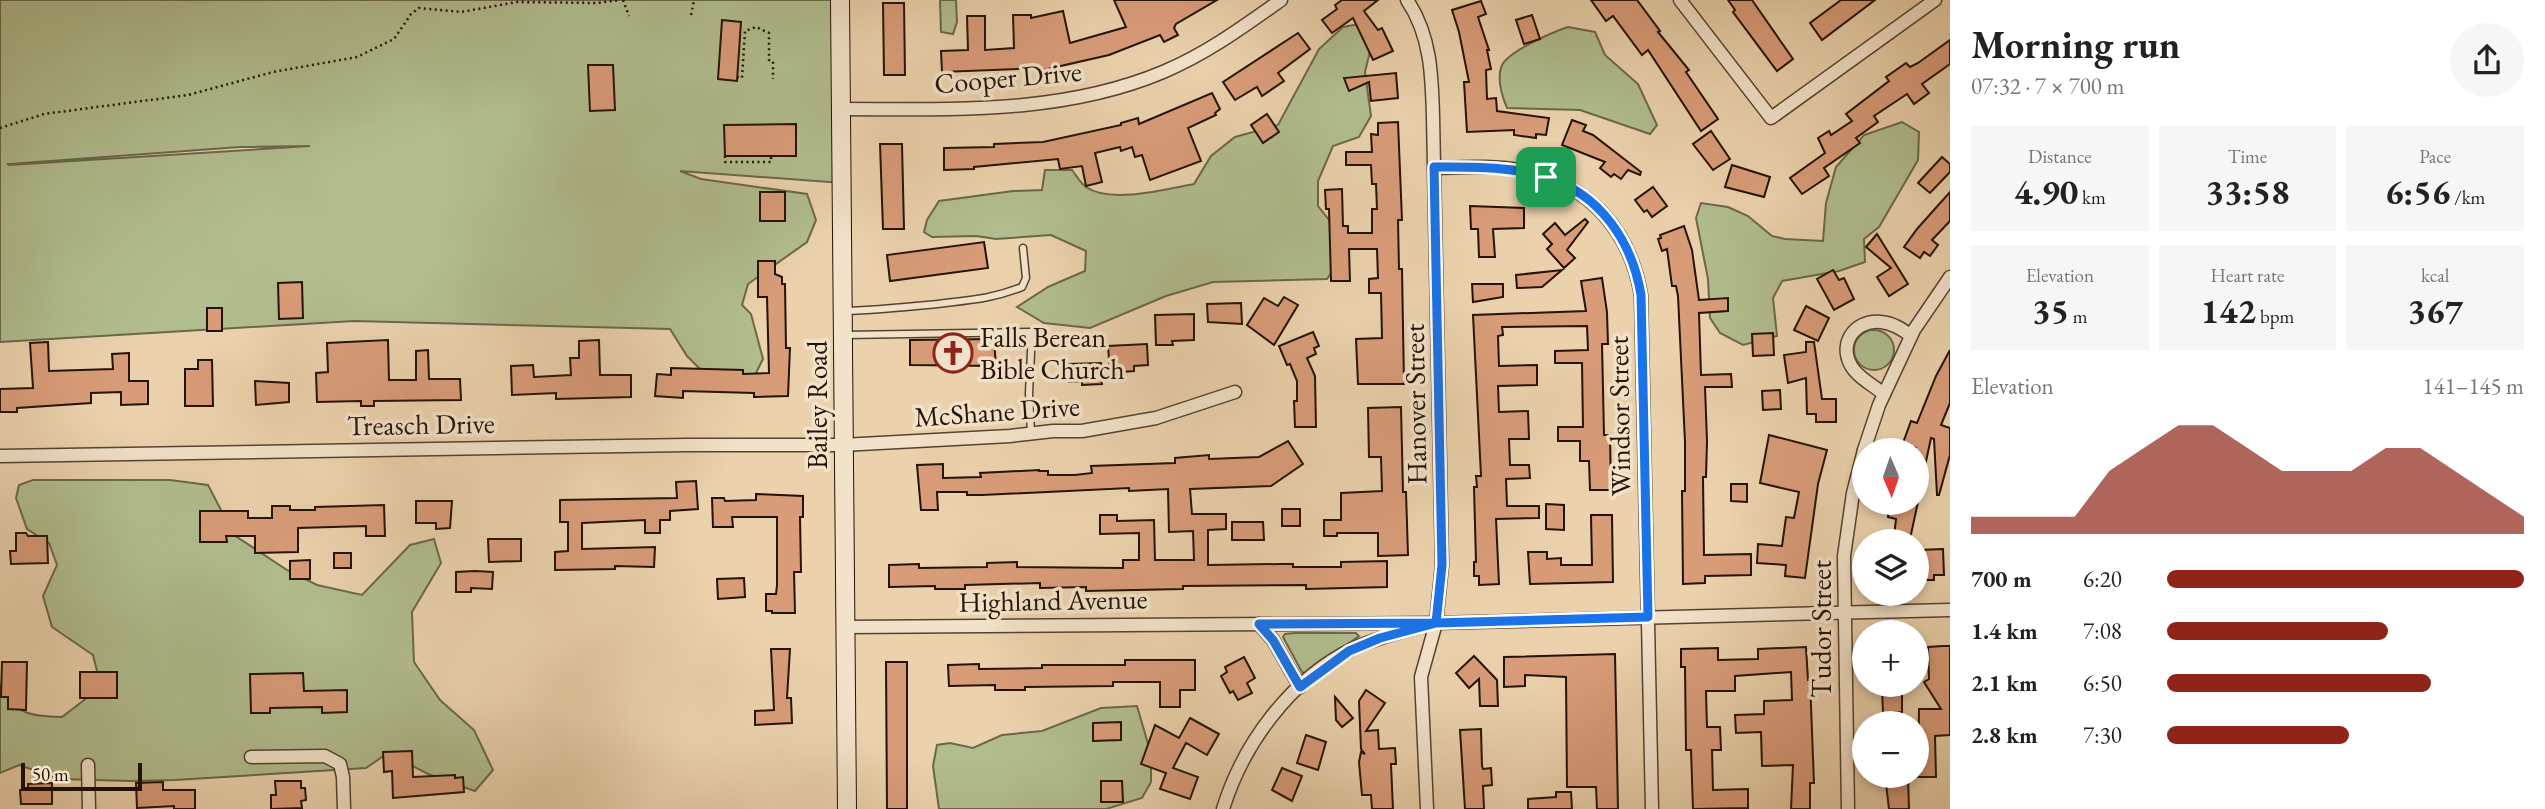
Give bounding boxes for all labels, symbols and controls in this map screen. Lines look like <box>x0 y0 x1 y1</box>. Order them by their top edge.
text: Morning run <box>1971 20 2180 69</box>
button: share <box>2450 23 2524 97</box>
street label: Cooper Drive <box>933 53 1083 101</box>
text: 07:32 · 7 × 700 m <box>1971 71 2124 101</box>
text: Distance <box>2028 144 2092 169</box>
text: Time <box>2228 144 2267 169</box>
text: Pace <box>2419 144 2451 169</box>
pin <box>1516 147 1576 207</box>
icon: arrive <box>1527 158 1565 196</box>
text: 4.90 <box>2014 169 2078 214</box>
text: 33:58 <box>2206 169 2289 214</box>
text: 6:56 <box>2385 169 2450 214</box>
text: km <box>2078 185 2106 210</box>
text: /km <box>2450 185 2485 210</box>
text: Elevation <box>2026 263 2094 288</box>
text: Heart rate <box>2211 263 2284 288</box>
text: kcal <box>2421 263 2449 288</box>
text: 35 <box>2032 288 2069 333</box>
text: 142 <box>2201 288 2256 333</box>
text: 367 <box>2407 288 2463 333</box>
text: m <box>2069 304 2088 329</box>
text: bpm <box>2256 304 2294 329</box>
place label: Falls Berean Bible Church <box>980 319 1125 387</box>
street label: Hanover Street <box>1396 323 1434 485</box>
church icon: Falls Berean Bible Church <box>932 332 974 374</box>
street label: Windsor Street <box>1600 335 1638 496</box>
street label: Bailey Road <box>799 340 835 469</box>
text: Elevation <box>1971 371 2054 401</box>
text: 141–145 m <box>2423 371 2524 401</box>
street label: McShane Drive <box>913 387 1081 435</box>
street label: Treasch Drive <box>347 405 495 443</box>
north arrow <box>1852 438 1928 514</box>
map controls <box>1852 438 1929 788</box>
button: layers <box>1852 529 1929 606</box>
street label: Tudor Street <box>1803 560 1839 698</box>
text: 700 m <box>1971 564 2032 594</box>
text: 6:20 <box>2083 564 2122 594</box>
street label: Highland Avenue <box>958 580 1148 620</box>
text: 1.4 km <box>1971 616 2038 646</box>
text: 7:08 <box>2083 616 2122 646</box>
button: + <box>1852 620 1929 697</box>
text: 2.1 km <box>1971 668 2038 698</box>
text: 6:50 <box>2083 668 2122 698</box>
button: − <box>1852 711 1929 788</box>
text: 2.8 km <box>1971 720 2038 750</box>
text: 7:30 <box>2083 720 2122 750</box>
scale bar <box>21 760 142 792</box>
text: 50 m <box>32 762 69 787</box>

